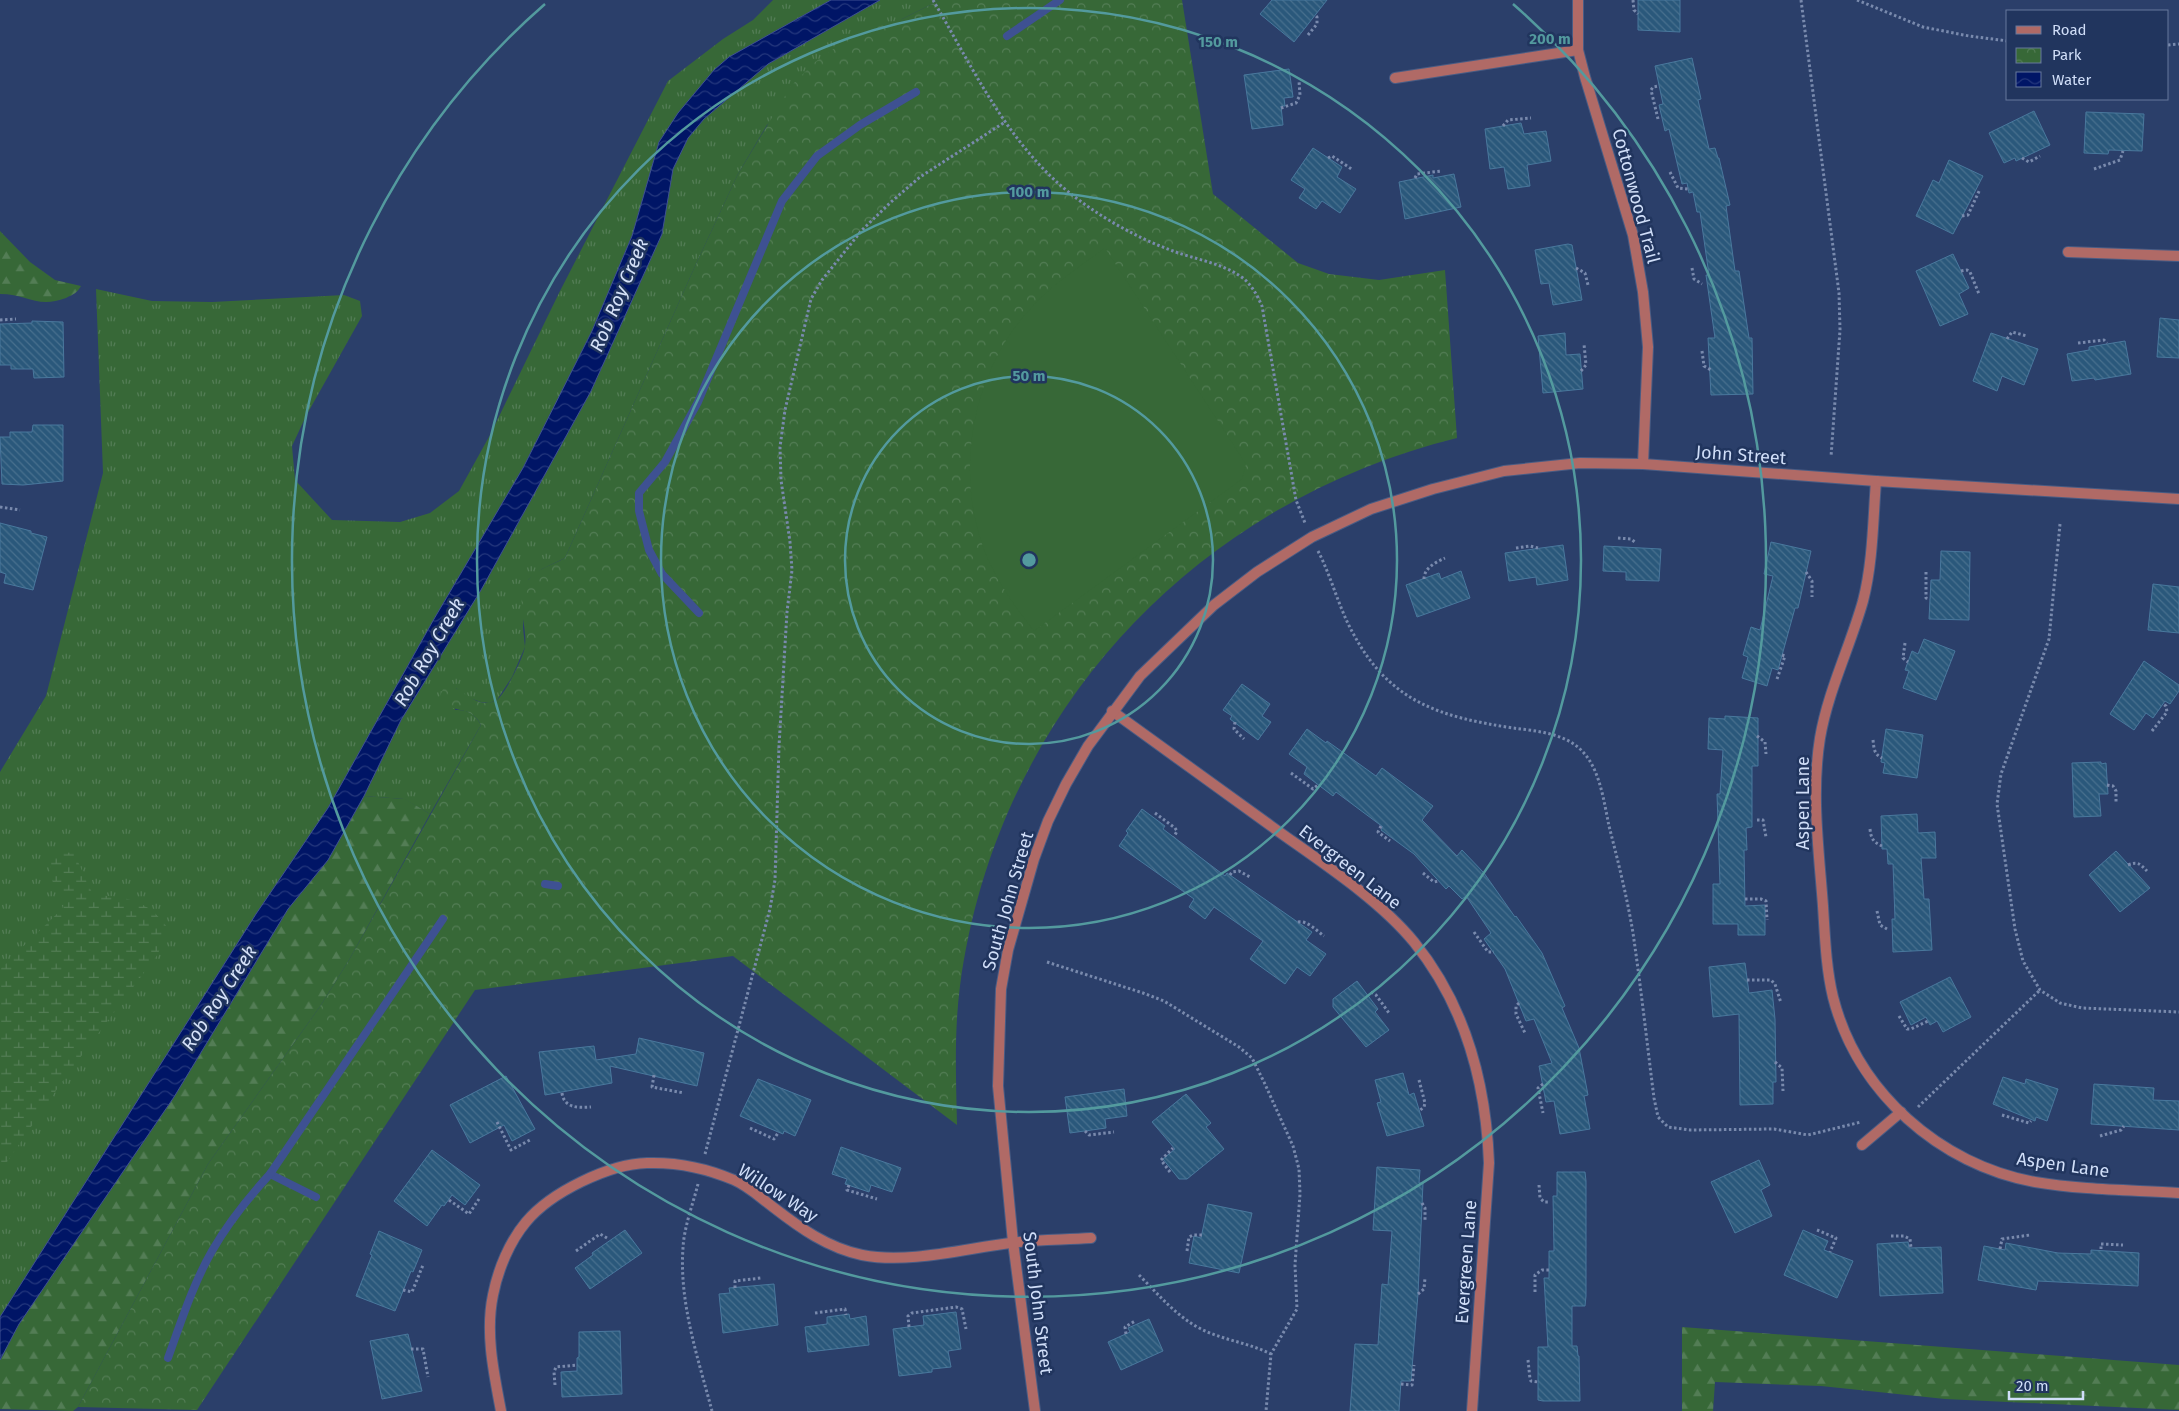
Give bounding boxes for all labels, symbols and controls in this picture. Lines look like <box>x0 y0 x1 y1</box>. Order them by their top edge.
legend <box>2006 10 2169 100</box>
text: Road <box>2052 21 2087 39</box>
text: 200 m <box>1529 30 1571 48</box>
text: 150 m <box>1198 33 1238 51</box>
text: Park <box>2052 46 2082 64</box>
text: Water <box>2052 71 2091 89</box>
street label: Cottonwood Trail <box>1607 126 1665 266</box>
text: 100 m <box>1009 183 1049 201</box>
water label: Rob Roy Creek <box>585 235 653 355</box>
text: 50 m <box>1012 367 1046 385</box>
street label: John Street <box>1695 441 1788 469</box>
centre of rings <box>1020 551 1038 569</box>
water label: Rob Roy Creek <box>389 594 469 710</box>
street label: Aspen Lane <box>1792 756 1814 850</box>
street label: Evergreen Lane <box>1294 820 1406 914</box>
street label: South John Street <box>978 829 1038 973</box>
water label: Rob Roy Creek <box>176 941 262 1055</box>
street label: Aspen Lane <box>2015 1148 2111 1182</box>
street label: Willow Way <box>734 1159 822 1227</box>
street label: Evergreen Lane <box>1451 1199 1481 1325</box>
street label: South John Street <box>1018 1231 1058 1376</box>
scale bar <box>2009 1368 2083 1400</box>
text: 20 m <box>2016 1377 2049 1395</box>

